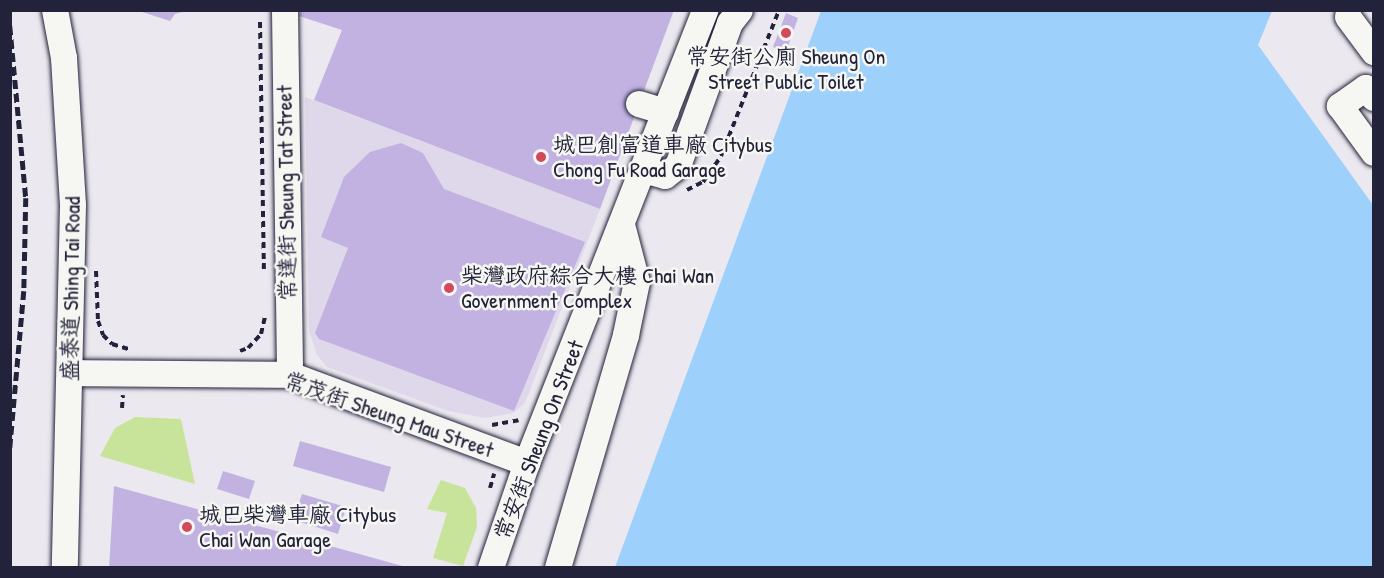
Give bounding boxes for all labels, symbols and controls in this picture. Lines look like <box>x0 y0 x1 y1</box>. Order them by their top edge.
marker: 常安街公廁 Sheung On Street Public Toilet <box>779 26 793 40</box>
place label: 常安街公廁 Sheung On Street Public Toilet <box>687 43 885 94</box>
street label: 常達街 Sheung Tat Street <box>271 85 301 301</box>
place label: 城巴創富道車廠 Citybus Chong Fu Road Garage <box>553 131 772 182</box>
marker: 城巴創富道車廠 Citybus Chong Fu Road Garage <box>534 150 548 164</box>
street label: 盛泰道 Shing Tai Road <box>56 196 86 382</box>
place label: 柴灣政府綜合大樓 Chai Wan Government Complex <box>461 262 714 314</box>
marker: 柴灣政府綜合大樓 Chai Wan Government Complex <box>442 281 456 295</box>
street label: 常安街 Sheung On Street <box>489 337 589 543</box>
street label: 常茂街 Sheung Mau Street <box>281 367 497 463</box>
place label: 城巴柴灣車廠 Citybus Chai Wan Garage <box>199 501 396 552</box>
marker: 城巴柴灣車廠 Citybus Chai Wan Garage <box>180 520 194 534</box>

